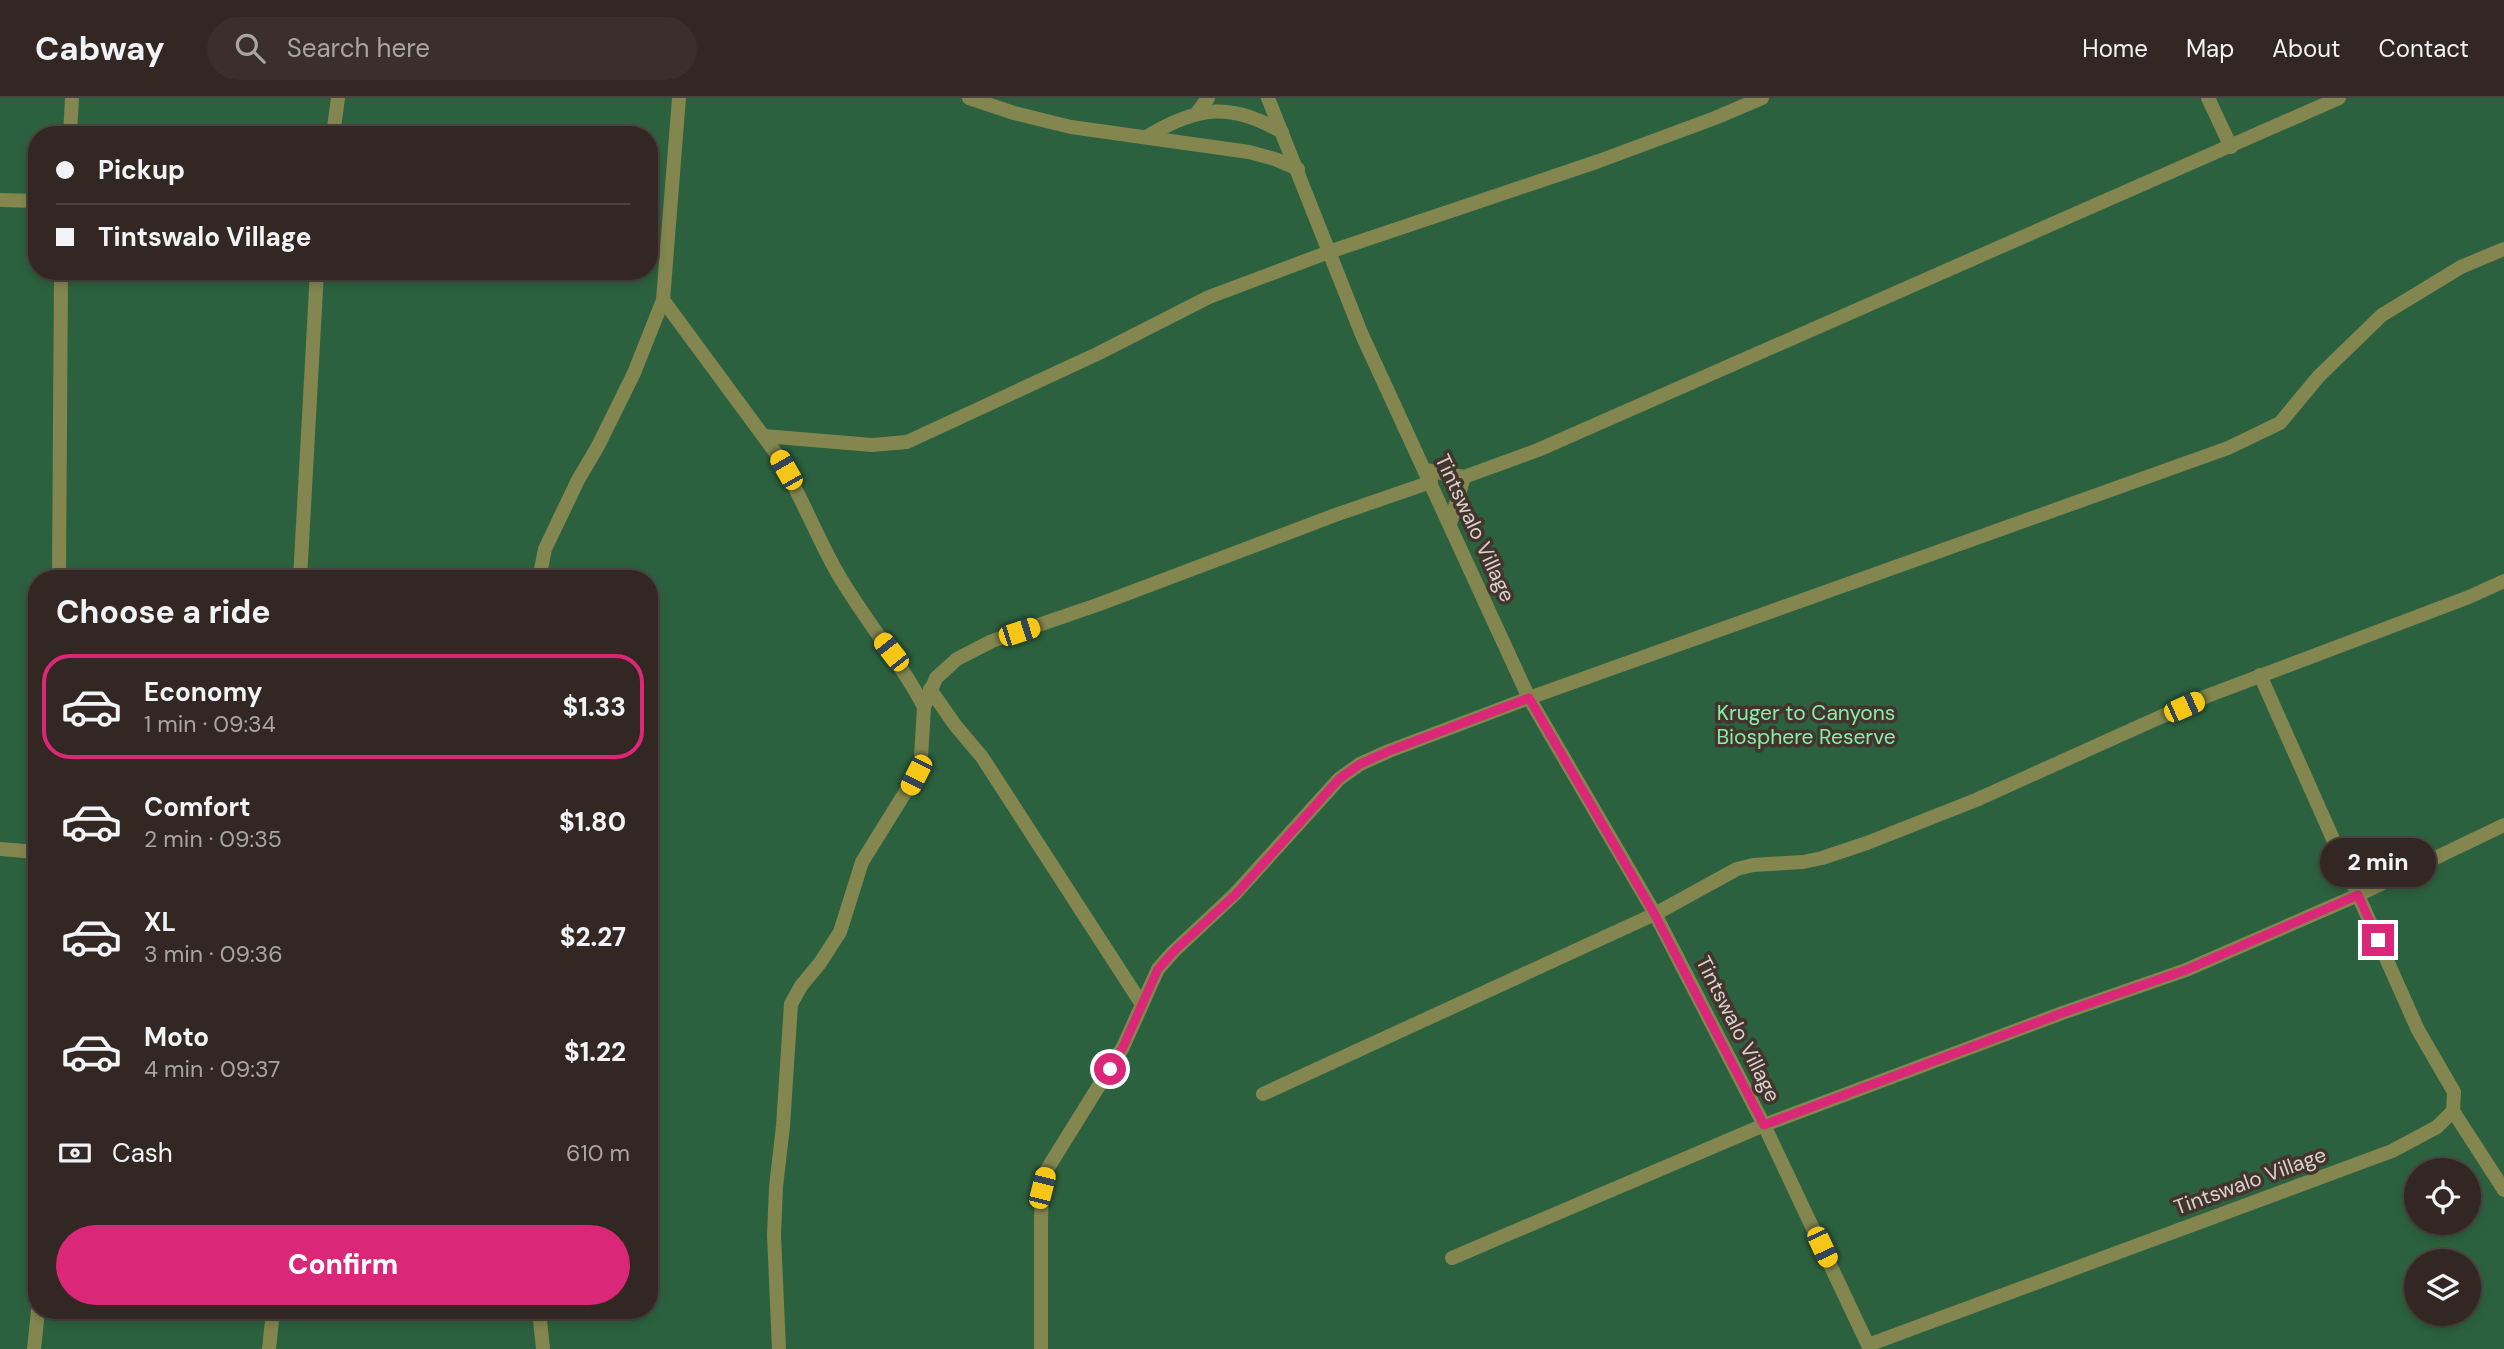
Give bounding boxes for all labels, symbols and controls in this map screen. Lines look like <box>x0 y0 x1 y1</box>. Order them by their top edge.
search box <box>207 17 697 80</box>
text: Cabway <box>35 27 165 70</box>
icon: search <box>231 29 269 67</box>
text: Search here <box>287 31 430 65</box>
text: Home <box>2082 33 2148 64</box>
text: Map <box>2186 33 2234 64</box>
text: About <box>2272 33 2341 64</box>
text: Contact <box>2379 33 2469 64</box>
text: Pickup <box>98 153 185 187</box>
text: Tintswalo Village <box>98 220 311 254</box>
car <box>767 447 806 493</box>
street label: Tintswalo Village <box>1428 450 1522 607</box>
text: Choose a ride <box>56 591 271 633</box>
car <box>996 616 1043 648</box>
car <box>870 629 913 675</box>
icon: car <box>60 675 123 738</box>
text: Economy <box>144 675 262 709</box>
car <box>2161 689 2208 725</box>
text: $1.33 <box>563 690 626 724</box>
park label: Kruger to Canyons Biosphere Reserve <box>1716 699 1896 751</box>
text: 1 min · 09:34 <box>144 709 276 739</box>
car <box>898 752 935 798</box>
icon: car <box>60 790 123 853</box>
text: Comfort <box>144 790 250 824</box>
text: $1.80 <box>559 805 626 839</box>
text: 2 min · 09:35 <box>144 824 282 854</box>
callout: 2 min <box>2320 838 2436 888</box>
text: 2 min <box>2347 847 2409 877</box>
icon: car <box>60 905 123 968</box>
text: XL <box>144 905 176 939</box>
text: $2.27 <box>560 920 626 954</box>
route end <box>2362 924 2394 956</box>
text: 3 min · 09:36 <box>144 939 283 969</box>
street label: Tintswalo Village <box>1689 951 1787 1107</box>
icon: car <box>60 1020 123 1083</box>
text: Moto <box>144 1020 209 1054</box>
text: $1.22 <box>564 1035 626 1069</box>
route start <box>1094 1053 1126 1085</box>
text: 4 min · 09:37 <box>144 1054 280 1084</box>
icon: cash <box>56 1134 94 1172</box>
text: Cash <box>112 1136 173 1170</box>
text: 610 m <box>566 1138 630 1168</box>
street label: Tintswalo Village <box>2170 1140 2330 1222</box>
map controls <box>2404 1158 2481 1326</box>
button: locate <box>2404 1158 2481 1235</box>
car <box>1027 1165 1058 1211</box>
car <box>1804 1224 1841 1270</box>
button: Confirm <box>56 1225 630 1305</box>
button: layers <box>2404 1249 2481 1326</box>

